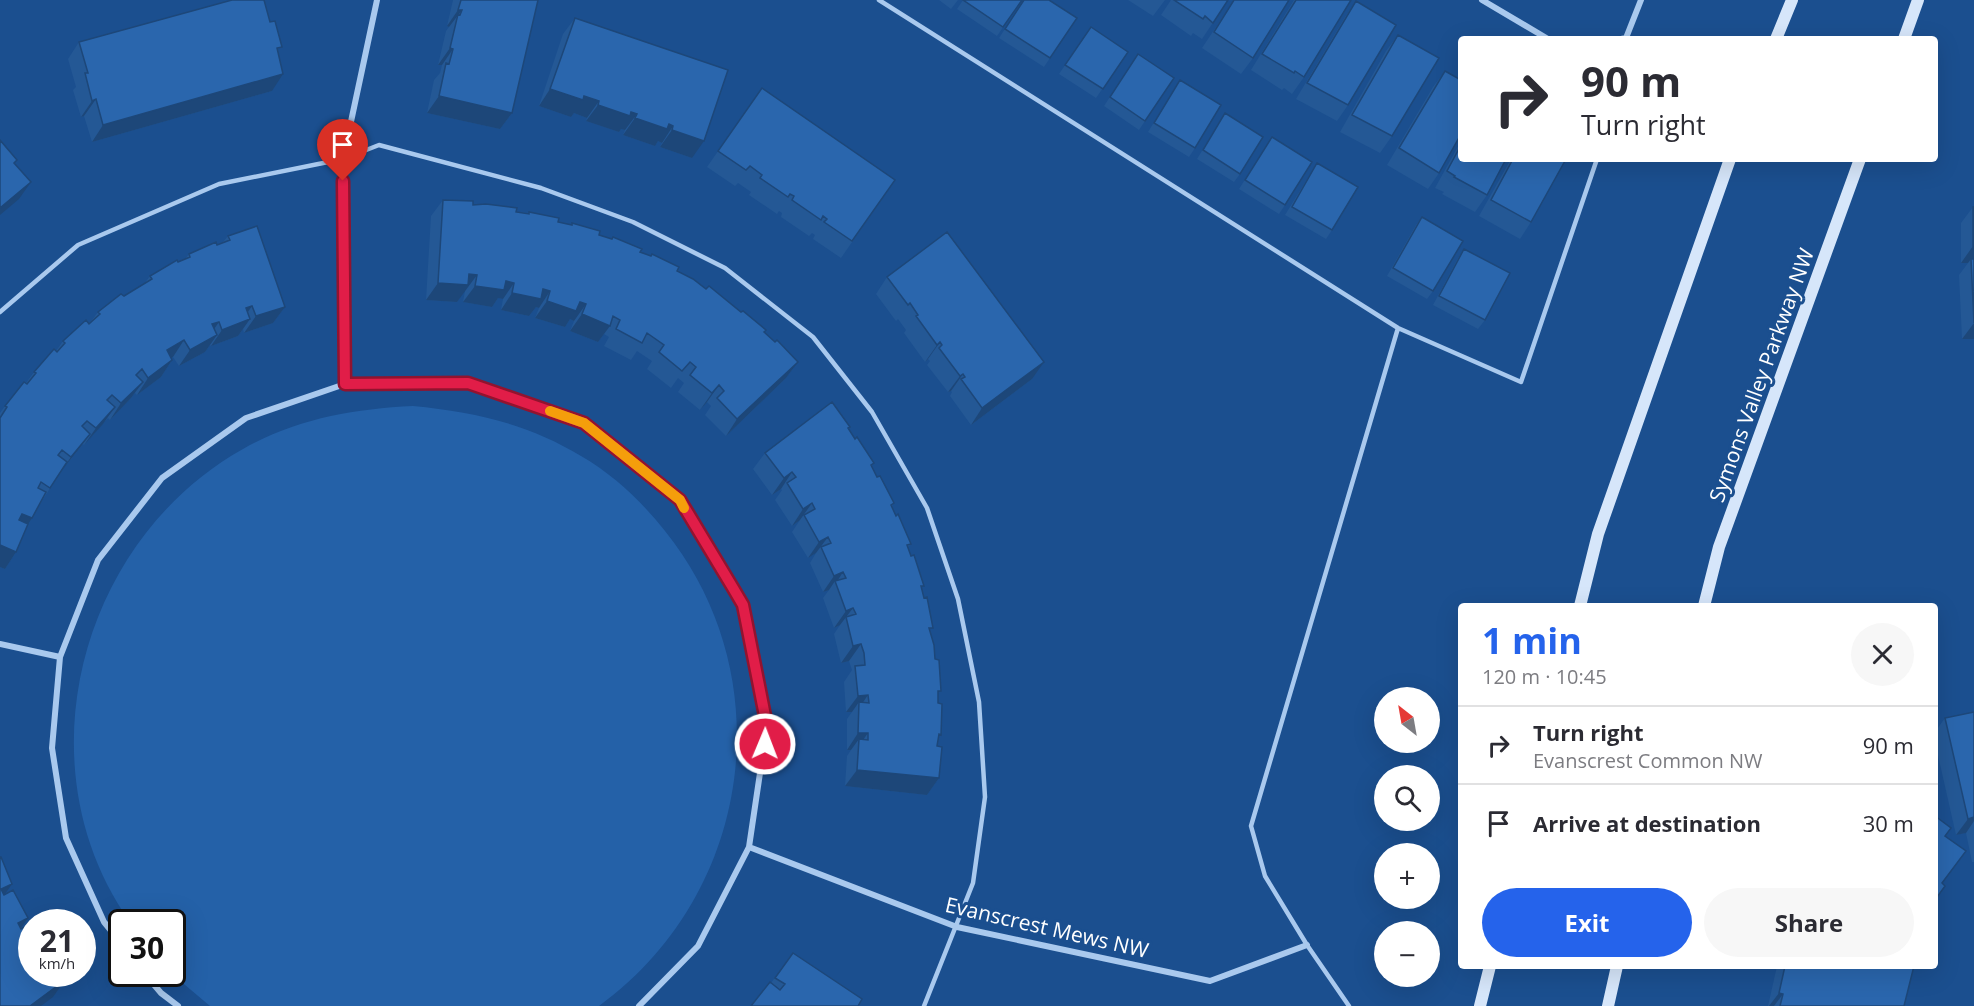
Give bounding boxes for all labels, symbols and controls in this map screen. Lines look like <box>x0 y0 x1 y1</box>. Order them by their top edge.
text: 90 m <box>1581 52 1681 109</box>
icon: right <box>1482 60 1560 138</box>
text: Turn right <box>1581 106 1706 143</box>
pin <box>317 119 368 181</box>
icon: arrive <box>326 128 359 161</box>
street label: Symons Valley Parkway NW <box>1702 244 1820 506</box>
text: 1 min <box>1482 616 1582 665</box>
button: close <box>1851 623 1914 686</box>
text: 120 m · 10:45 <box>1482 663 1607 690</box>
north arrow <box>1374 687 1440 753</box>
map controls <box>1374 687 1440 987</box>
position arrow <box>733 712 797 776</box>
text: Turn right <box>1533 717 1644 747</box>
icon: right <box>1482 729 1515 762</box>
text: 90 m <box>1863 730 1914 760</box>
text: Evanscrest Common NW <box>1533 747 1763 774</box>
button: search <box>1374 765 1440 831</box>
icon: arrive <box>1482 807 1515 840</box>
text: Arrive at destination <box>1533 808 1761 838</box>
text: 30 m <box>1863 808 1914 838</box>
button: + <box>1374 843 1440 909</box>
button: Exit <box>1482 888 1692 957</box>
button: Share <box>1704 888 1914 957</box>
street label: Evanscrest Mews NW <box>943 890 1152 964</box>
speed limit sign: 30 <box>108 909 186 987</box>
text: 21 <box>40 920 74 961</box>
button: − <box>1374 921 1440 987</box>
text: km/h <box>39 953 75 973</box>

